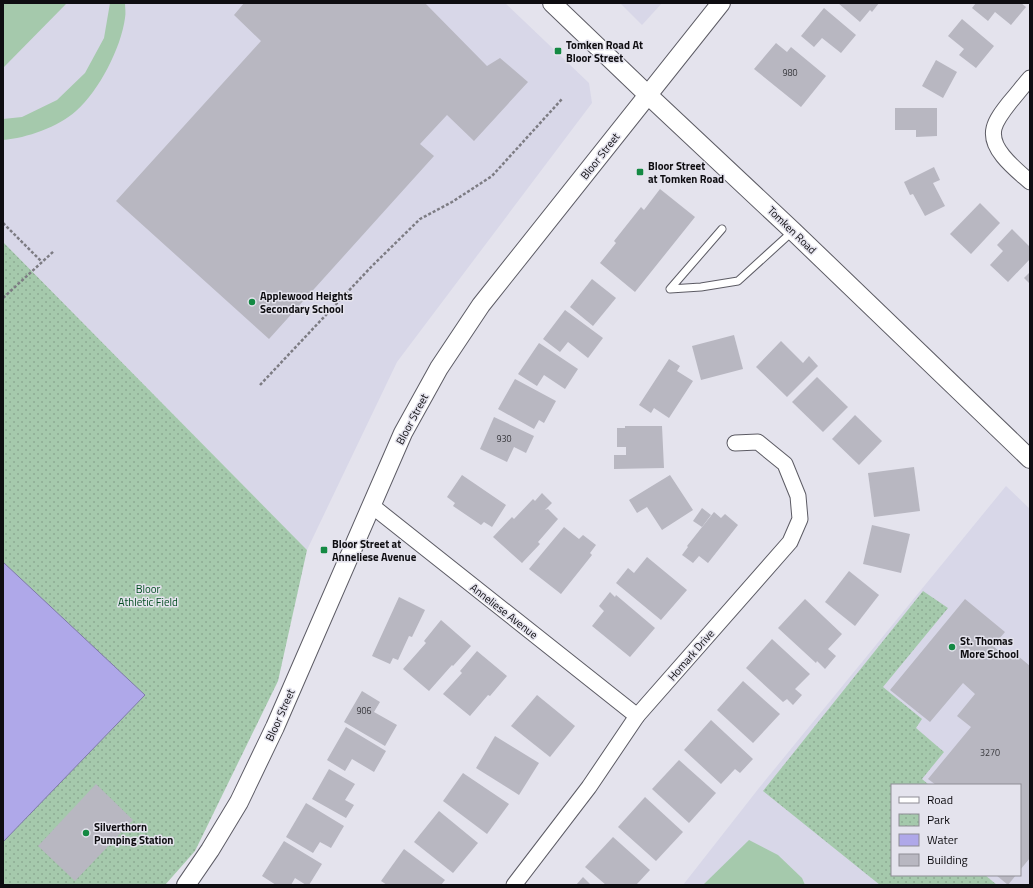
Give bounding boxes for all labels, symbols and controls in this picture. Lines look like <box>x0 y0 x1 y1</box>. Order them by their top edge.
place label: Tomken Road At Bloor Street <box>566 37 643 66</box>
marker: Tomken Road At Bloor Street <box>553 46 563 56</box>
house number: 980 <box>782 66 798 79</box>
street label: Bloor Street <box>577 129 623 183</box>
place label: Bloor Street at Tomken Road <box>648 158 724 187</box>
marker: Bloor Street at Tomken Road <box>635 167 645 177</box>
street label: Tomken Road <box>764 202 820 258</box>
place label: Applewood Heights Secondary School <box>260 288 353 317</box>
marker: Applewood Heights Secondary School <box>247 297 257 307</box>
street label: Bloor Street <box>392 391 432 447</box>
house number: 930 <box>496 432 512 445</box>
place label: Bloor Street at Anneliese Avenue <box>332 536 417 565</box>
marker: Bloor Street at Anneliese Avenue <box>319 545 329 555</box>
street label: Anneliese Avenue <box>467 579 542 643</box>
park label: Bloor Athletic Field <box>118 581 178 610</box>
street label: Homark Drive <box>664 625 718 684</box>
place label: St. Thomas More School <box>960 633 1019 662</box>
marker: St. Thomas More School <box>947 642 957 652</box>
street label: Bloor Street <box>261 686 299 744</box>
house number: 906 <box>356 704 372 717</box>
house number: 3270 <box>980 746 1000 759</box>
legend <box>891 784 1021 876</box>
text: Road <box>927 790 953 809</box>
text: Park <box>927 810 950 829</box>
place label: Silverthorn Pumping Station <box>94 819 173 848</box>
marker: Silverthorn Pumping Station <box>81 828 91 838</box>
text: Water <box>927 830 958 849</box>
text: Building <box>927 850 968 869</box>

